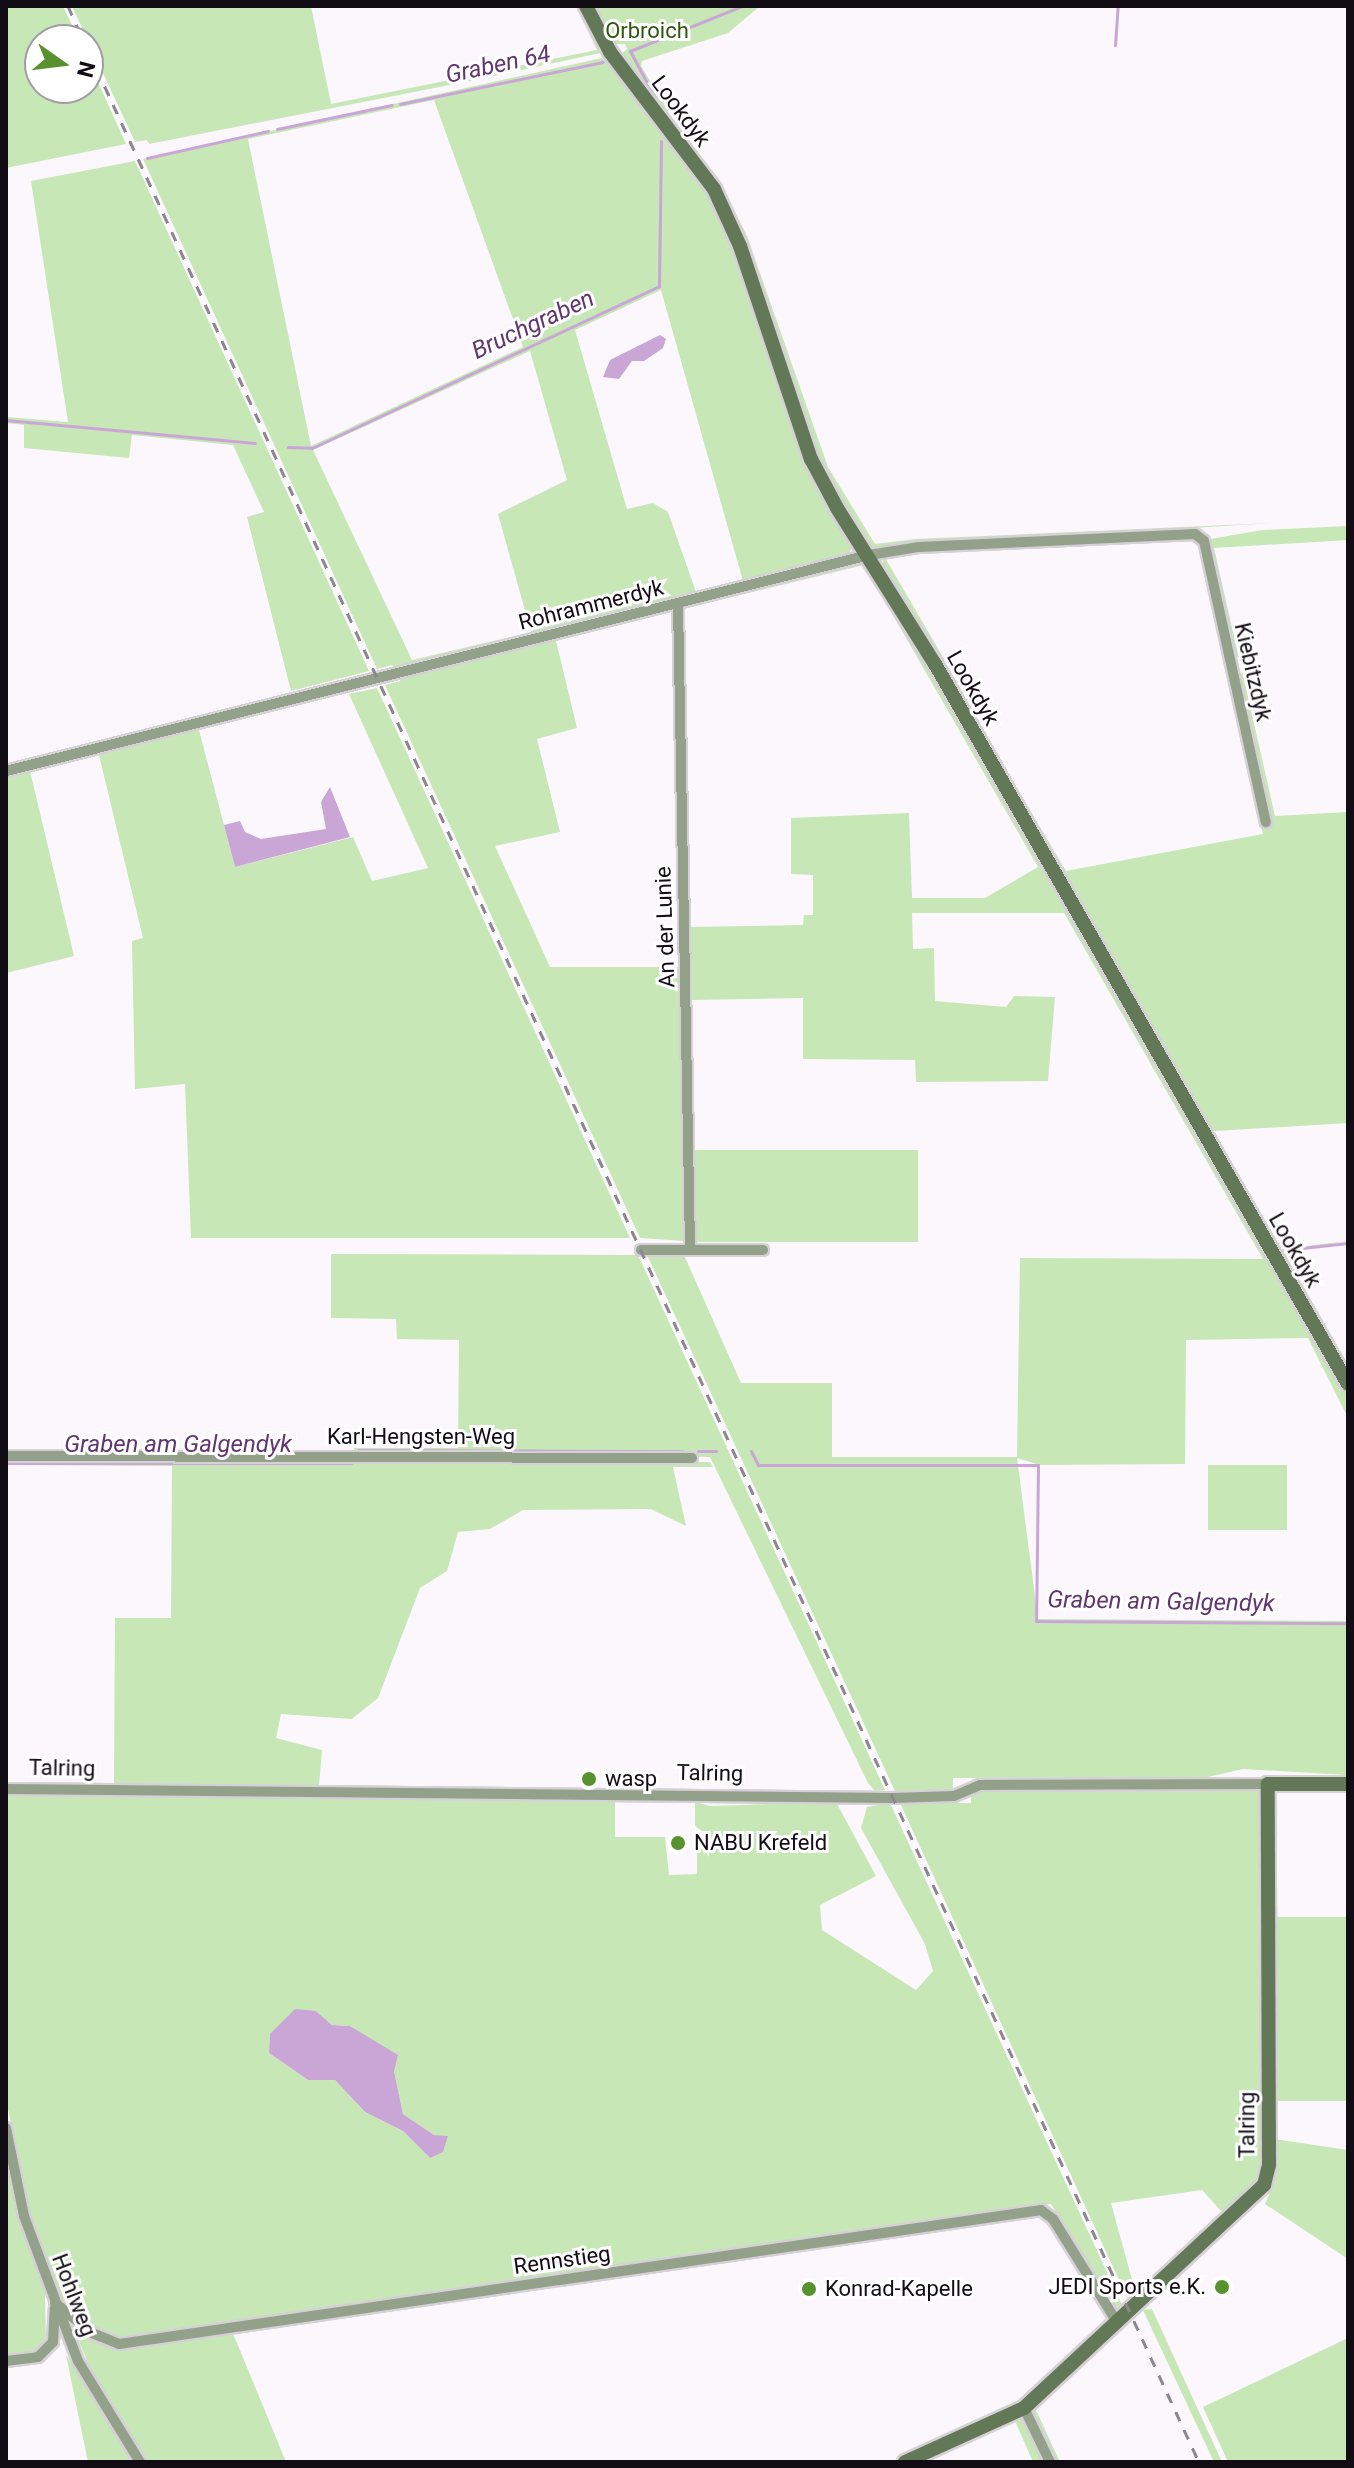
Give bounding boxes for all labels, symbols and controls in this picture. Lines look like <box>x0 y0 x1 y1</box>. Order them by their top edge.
park label: Orbroich <box>605 18 689 44</box>
north arrow <box>24 24 104 104</box>
water label: Graben 64 <box>443 40 553 90</box>
text: N <box>72 59 100 80</box>
street label: Lookdyk <box>646 70 716 152</box>
water label: Bruchgraben <box>467 284 599 366</box>
street label: Rohrammerdyk <box>516 574 666 636</box>
street label: Kiebitzdyk <box>1229 620 1277 724</box>
street label: Lookdyk <box>941 646 1005 730</box>
street label: An der Lunie <box>650 866 680 988</box>
street label: Lookdyk <box>1263 1208 1327 1292</box>
street label: Karl-Hengsten-Weg <box>327 1424 515 1450</box>
water label: Graben am Galgendyk <box>64 1431 292 1459</box>
water label: Graben am Galgendyk <box>1047 1586 1275 1618</box>
street label: Talring <box>29 1754 95 1782</box>
street label: Talring <box>677 1759 743 1787</box>
place label: wasp <box>605 1766 657 1792</box>
marker: wasp <box>580 1770 598 1788</box>
place label: NABU Krefeld <box>694 1830 827 1856</box>
marker: NABU Krefeld <box>669 1834 687 1852</box>
street label: Talring <box>1234 2092 1260 2158</box>
street label: Rennstieg <box>512 2240 612 2280</box>
street label: Hohlweg <box>46 2250 102 2340</box>
place label: JEDI Sports e.K. <box>1048 2274 1206 2300</box>
place label: Konrad-Kapelle <box>825 2276 973 2302</box>
marker: JEDI Sports e.K. <box>1213 2278 1231 2296</box>
marker: Konrad-Kapelle <box>800 2280 818 2298</box>

